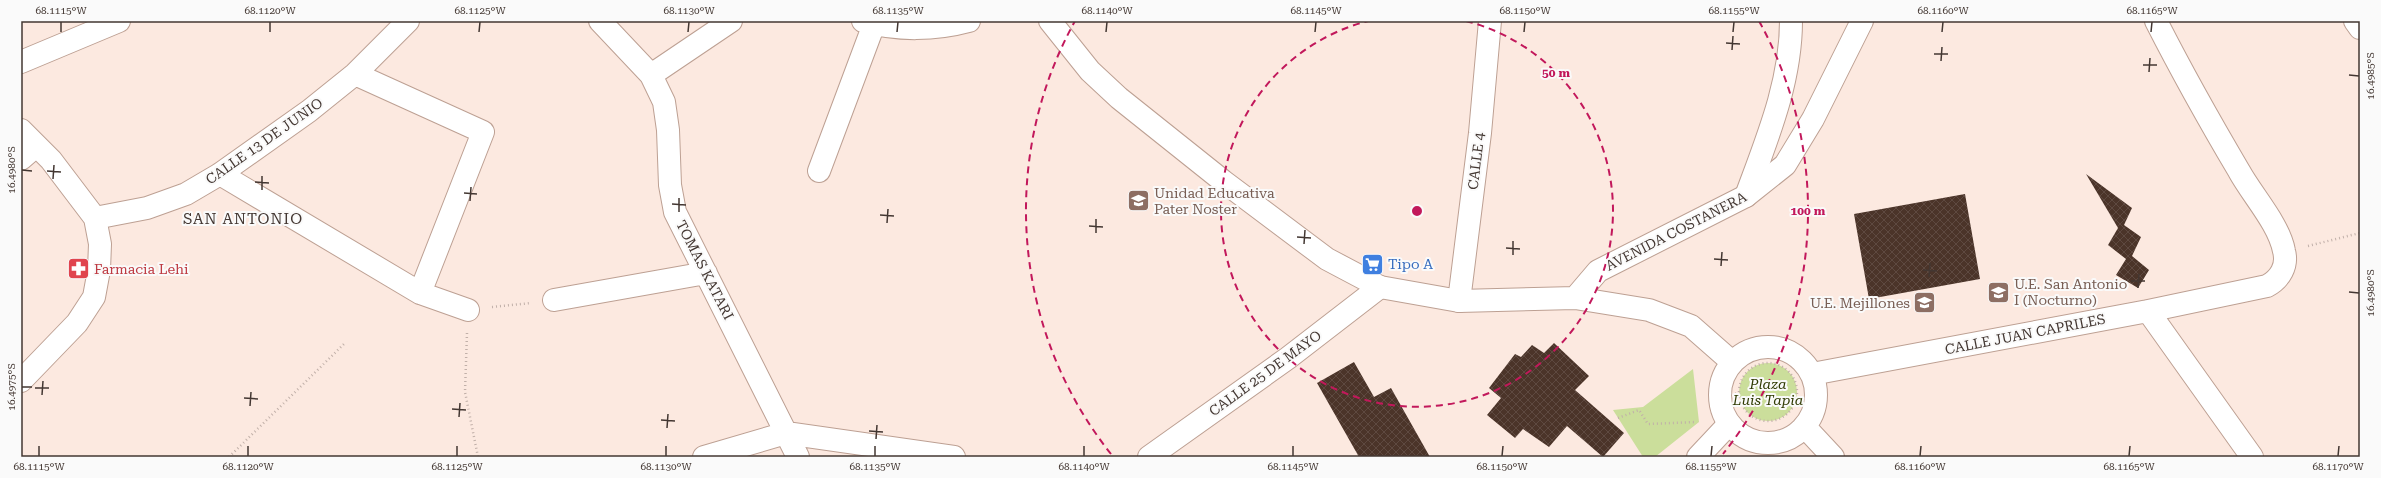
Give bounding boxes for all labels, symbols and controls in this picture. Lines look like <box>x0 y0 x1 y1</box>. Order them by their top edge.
text: 68.1115°W <box>35 5 87 16</box>
text: 68.1120°W <box>244 5 296 16</box>
text: 68.1125°W <box>454 5 506 16</box>
text: 68.1130°W <box>663 5 715 16</box>
text: 68.1135°W <box>872 5 924 16</box>
text: 68.1140°W <box>1081 5 1133 16</box>
text: 68.1145°W <box>1290 5 1342 16</box>
text: 68.1150°W <box>1499 5 1551 16</box>
text: 68.1155°W <box>1708 5 1760 16</box>
text: 68.1160°W <box>1917 5 1969 16</box>
text: 68.1165°W <box>2126 5 2178 16</box>
text: 16.4985°S <box>2365 52 2376 100</box>
text: 50 m <box>1542 66 1570 80</box>
street label: CALLE 13 DE JUNIO <box>202 95 326 187</box>
street label: CALLE 4 <box>1465 131 1487 191</box>
text: 16.4980°S <box>6 146 17 194</box>
place label: Unidad Educativa Pater Noster <box>1154 185 1275 217</box>
school or university icon: Unidad Educativa Pater Noster <box>1125 188 1151 214</box>
street label: AVENIDA COSTANERA <box>1603 188 1749 274</box>
centre of rings <box>1410 204 1424 218</box>
text: 100 m <box>1791 204 1826 218</box>
district label: SAN ANTONIO <box>183 210 303 228</box>
street label: TOMAS KATARI <box>673 218 737 322</box>
supermarket icon: Tipo A <box>1360 251 1386 277</box>
pharmacy icon: Farmacia Lehi <box>66 256 92 282</box>
place label: Tipo A <box>1388 256 1433 272</box>
place label: Farmacia Lehi <box>94 261 189 277</box>
text: 16.4980°S <box>2365 269 2376 317</box>
place label: U.E. San Antonio I (Nocturno) <box>2014 276 2127 308</box>
school or university icon: U.E. San Antonio I (Nocturno) <box>1986 279 2012 305</box>
school or university icon: U.E. Mejillones <box>1912 290 1938 316</box>
place label: U.E. Mejillones <box>1810 295 1910 311</box>
street label: CALLE JUAN CAPRILES <box>1943 311 2107 357</box>
street label: CALLE 25 DE MAYO <box>1206 327 1324 419</box>
text: 16.4975°S <box>6 363 17 411</box>
park label: Plaza Luis Tapia <box>1732 376 1803 408</box>
text: 68.1115°W <box>13 461 65 472</box>
text: 68.1120°W <box>222 461 274 472</box>
text: 68.1125°W <box>431 461 483 472</box>
text: 68.1130°W <box>640 461 692 472</box>
text: 68.1135°W <box>849 461 901 472</box>
text: 68.1140°W <box>1058 461 1110 472</box>
text: 68.1145°W <box>1267 461 1319 472</box>
text: 68.1150°W <box>1476 461 1528 472</box>
text: 68.1155°W <box>1685 461 1737 472</box>
text: 68.1160°W <box>1894 461 1946 472</box>
text: 68.1165°W <box>2103 461 2155 472</box>
text: 68.1170°W <box>2312 461 2364 472</box>

